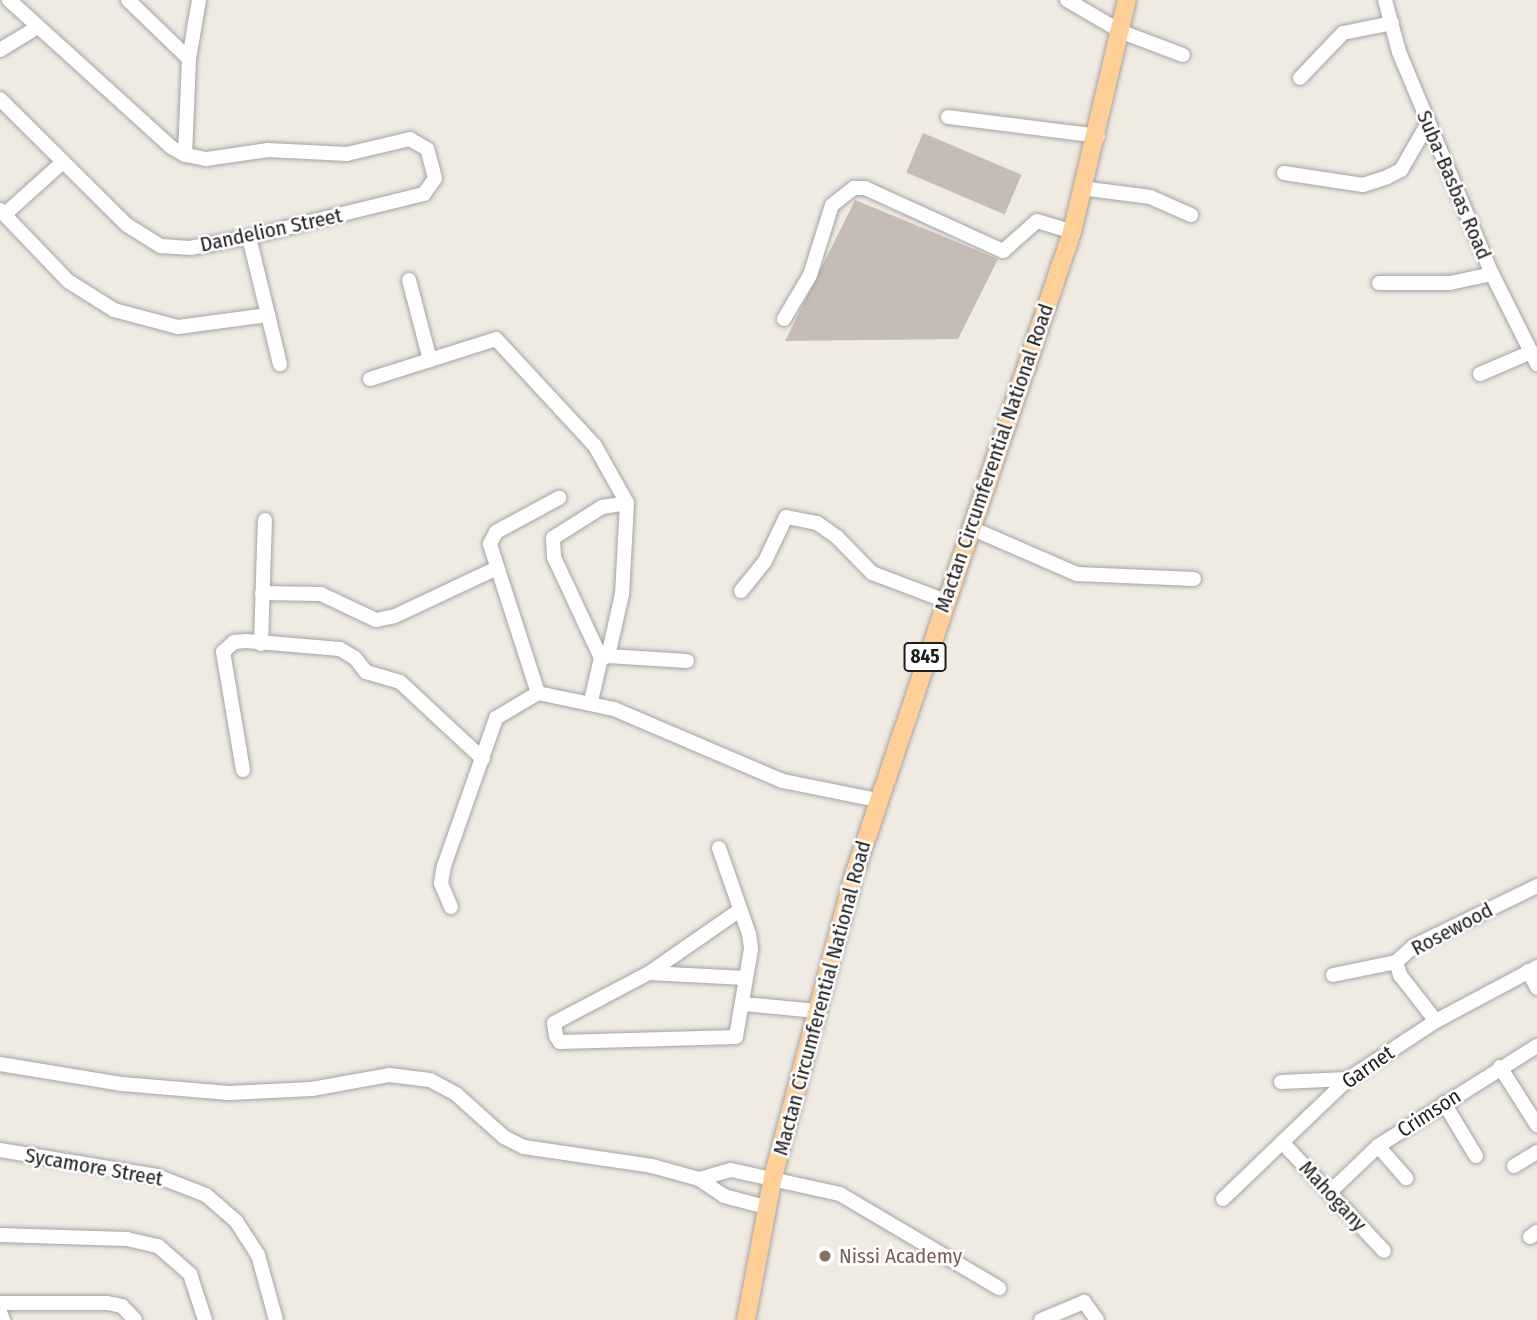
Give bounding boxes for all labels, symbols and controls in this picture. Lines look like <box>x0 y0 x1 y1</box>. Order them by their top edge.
street label: Suba-Basbas Road <box>1411 107 1497 263</box>
street label: Dandelion Street <box>198 203 344 257</box>
street label: Mactan Circumferential National Road <box>929 300 1059 616</box>
road number: 845 <box>902 642 948 672</box>
street label: Mactan Circumferential National Road <box>768 838 876 1158</box>
street label: Rosewood <box>1407 897 1497 961</box>
street label: Garnet <box>1337 1040 1399 1094</box>
street label: Crimson <box>1393 1083 1465 1143</box>
street label: Sycamore Street <box>23 1142 165 1192</box>
street label: Mahogany <box>1294 1155 1372 1237</box>
place label: Nissi Academy <box>839 1243 962 1269</box>
marker: Nissi Academy <box>817 1248 833 1264</box>

